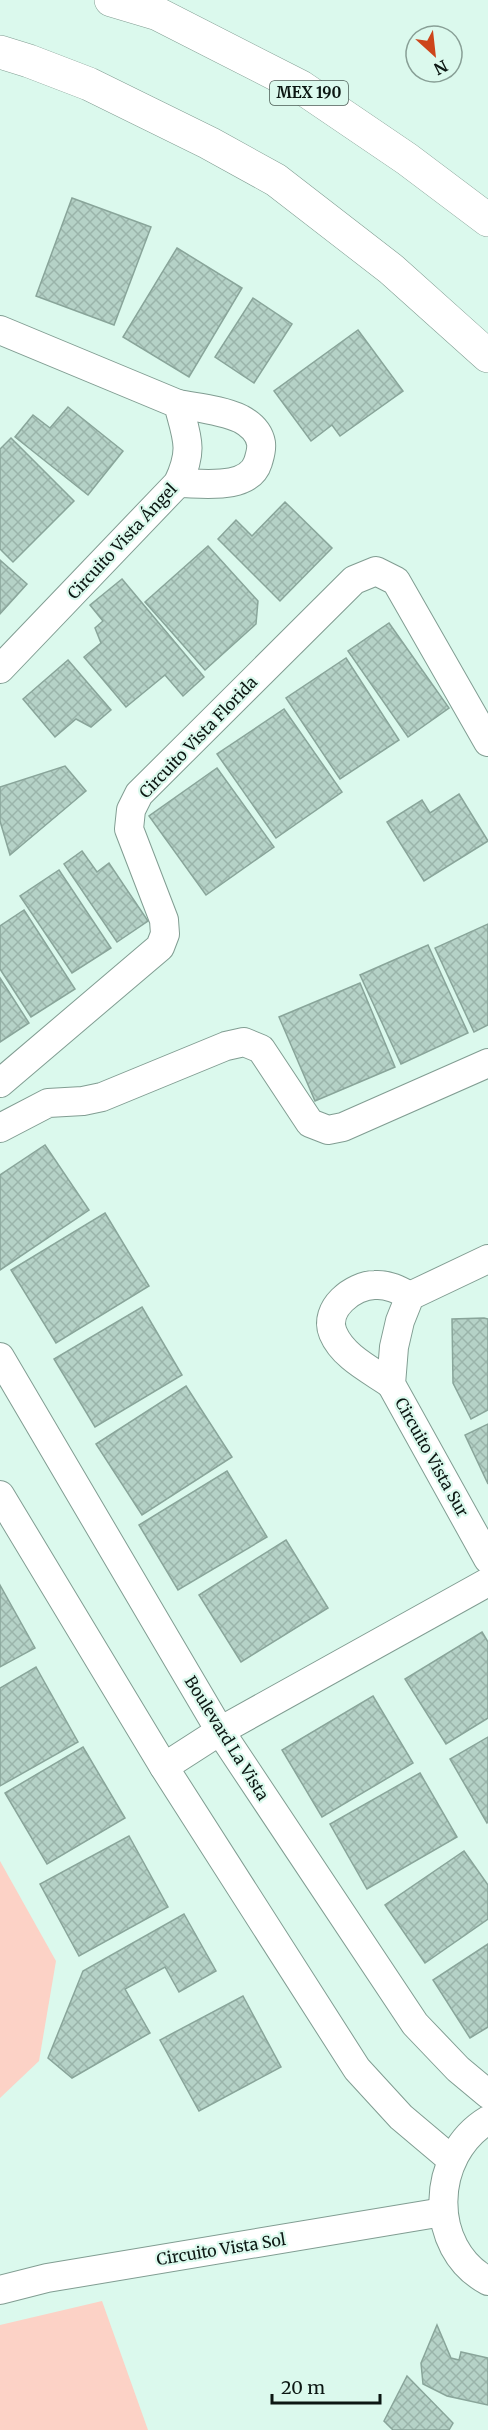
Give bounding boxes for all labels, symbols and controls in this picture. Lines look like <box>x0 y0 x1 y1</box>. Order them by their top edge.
north arrow <box>404 24 464 84</box>
text: N <box>430 56 451 79</box>
road number: MEX 190 <box>270 81 348 105</box>
street label: Circuito Vista Ángel <box>63 479 181 603</box>
street label: Circuito Vista Florida <box>135 672 261 802</box>
street label: Circuito Vista Sur <box>391 1394 473 1520</box>
street label: Boulevard La Vista <box>181 1672 274 1804</box>
street label: Circuito Vista Sol <box>155 2229 287 2269</box>
scale bar <box>272 2367 380 2405</box>
text: 20 m <box>281 2376 325 2399</box>

